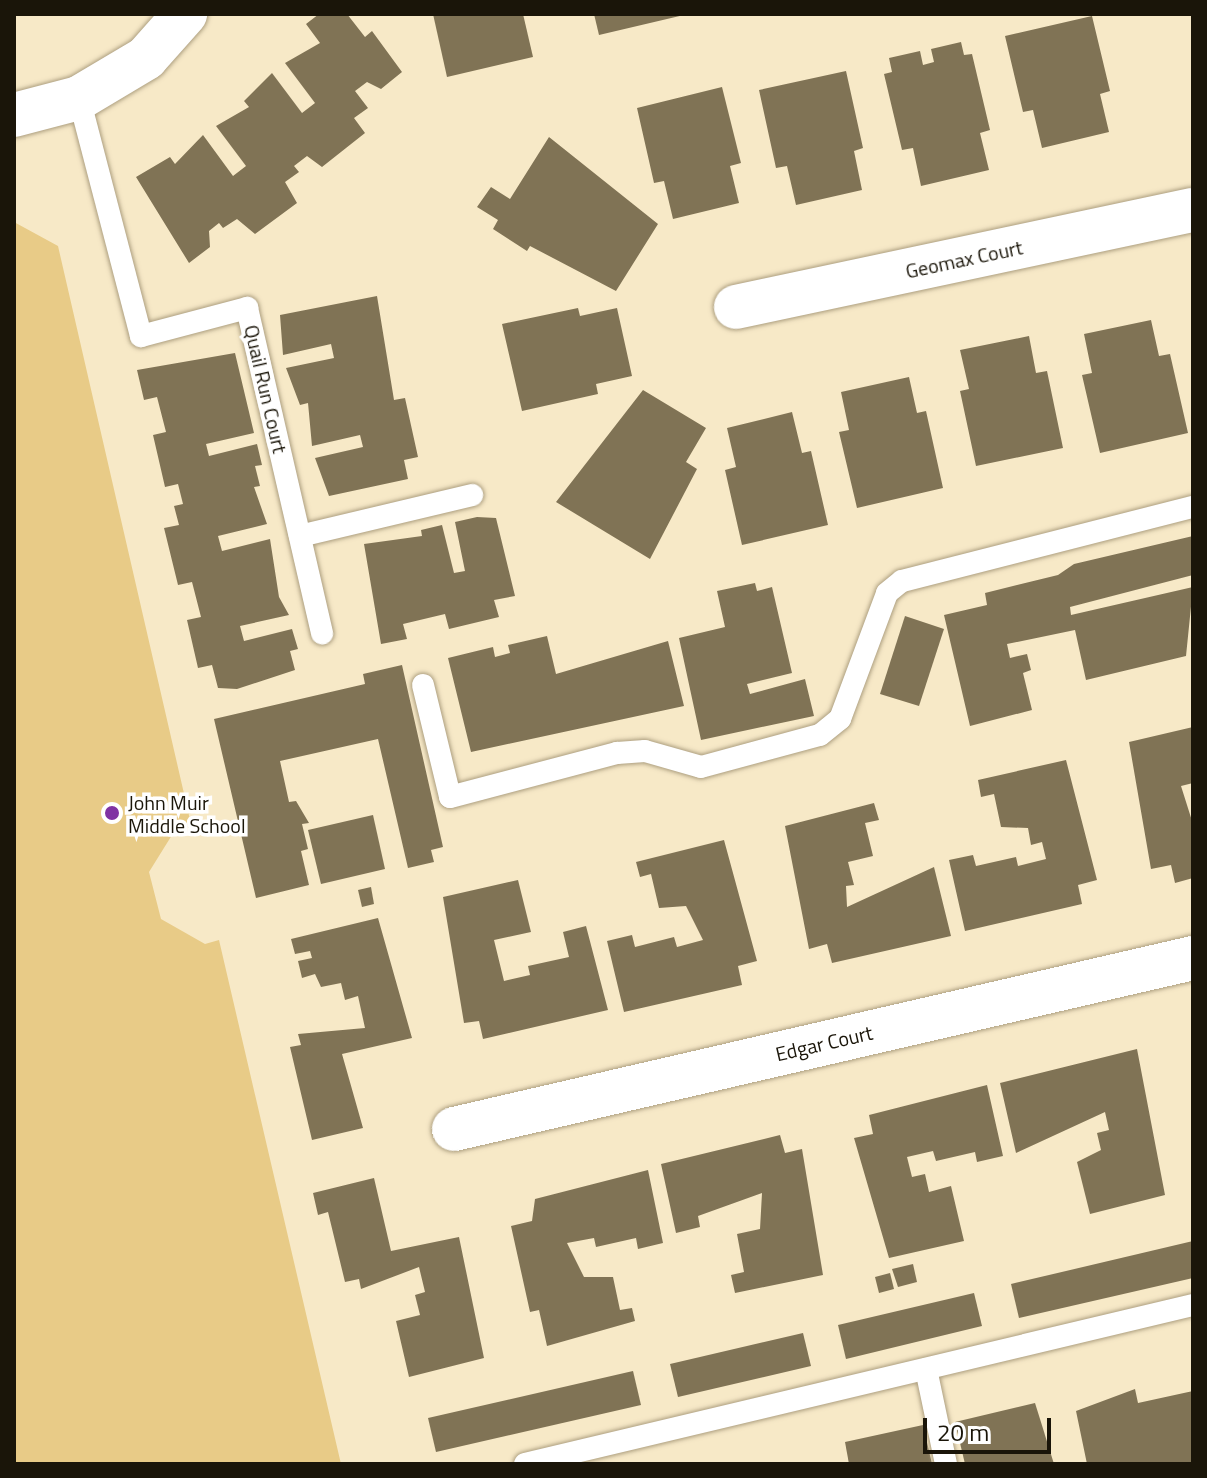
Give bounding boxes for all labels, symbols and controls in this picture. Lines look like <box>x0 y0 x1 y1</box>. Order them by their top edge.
street label: Geomax Court <box>903 235 1025 283</box>
street label: Quail Run Court <box>240 322 292 456</box>
place label: John Muir Middle School <box>128 790 245 837</box>
marker: John Muir Middle School <box>103 804 121 822</box>
street label: Edgar Court <box>773 1020 875 1066</box>
scale bar <box>927 1402 1055 1452</box>
text: 20 m <box>937 1414 989 1450</box>

